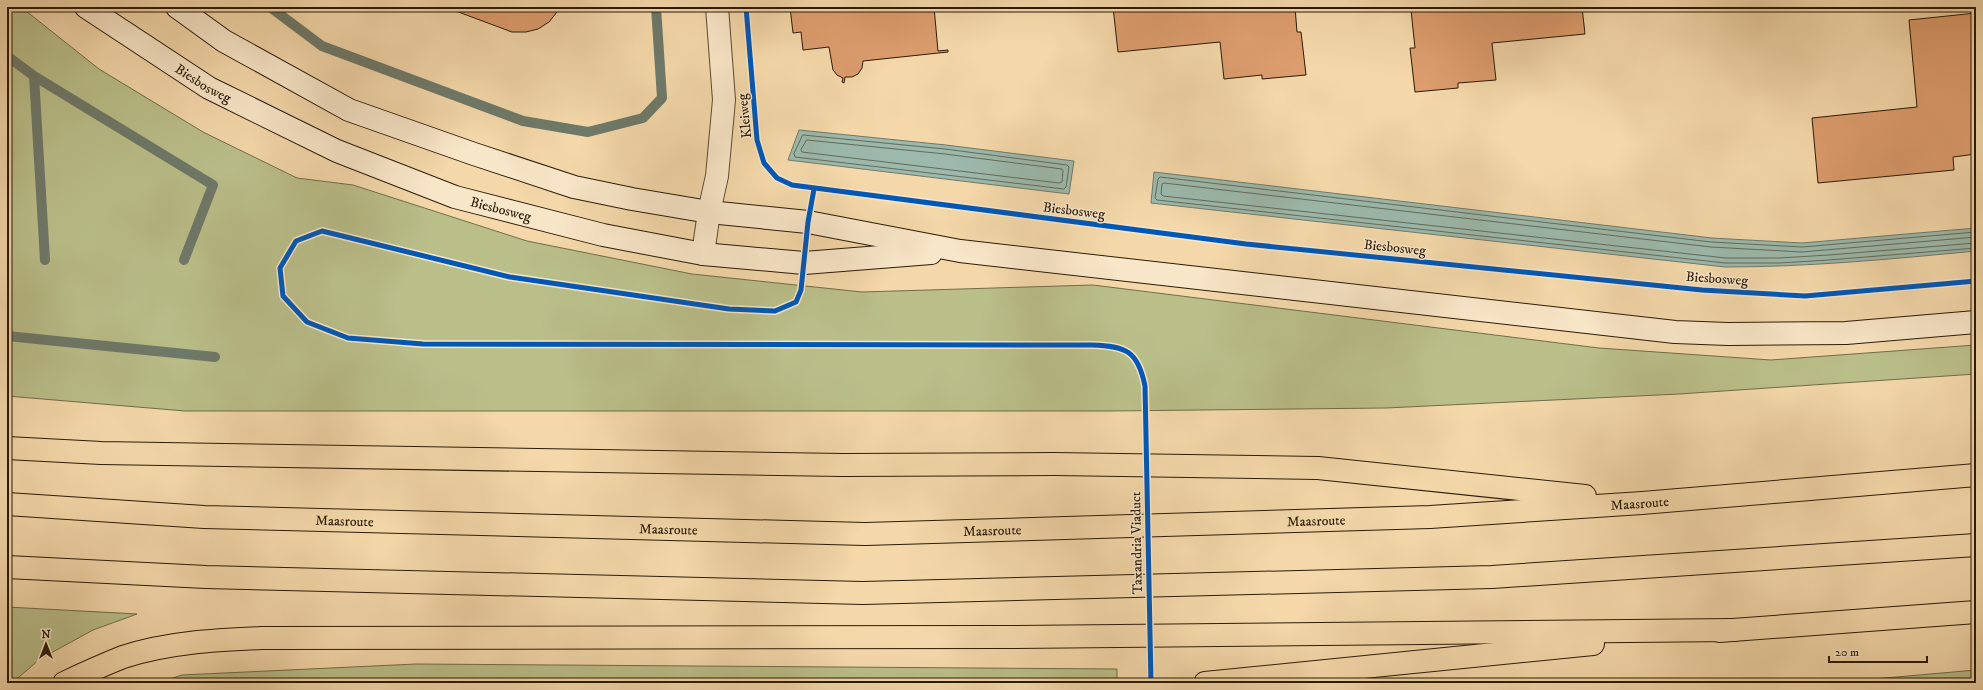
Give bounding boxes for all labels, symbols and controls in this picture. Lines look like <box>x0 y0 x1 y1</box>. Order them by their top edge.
street label: Biesbosweg <box>171 60 234 108</box>
street label: Kleiweg <box>734 92 756 139</box>
street label: Biesbosweg <box>468 193 533 226</box>
street label: Biesbosweg <box>1042 198 1106 224</box>
street label: Biesbosweg <box>1363 236 1427 260</box>
street label: Biesbosweg <box>1685 268 1749 290</box>
street label: Taxandria Viaduct <box>1127 491 1147 594</box>
street label: Maasroute <box>1610 493 1670 515</box>
street label: Maasroute <box>315 512 374 531</box>
street label: Maasroute <box>1287 512 1346 531</box>
street label: Maasroute <box>639 520 698 540</box>
street label: Maasroute <box>963 521 1022 541</box>
north arrow <box>26 624 66 664</box>
text: N <box>41 628 51 642</box>
scale bar <box>1829 638 1927 664</box>
text: 20 m <box>1835 645 1859 660</box>

